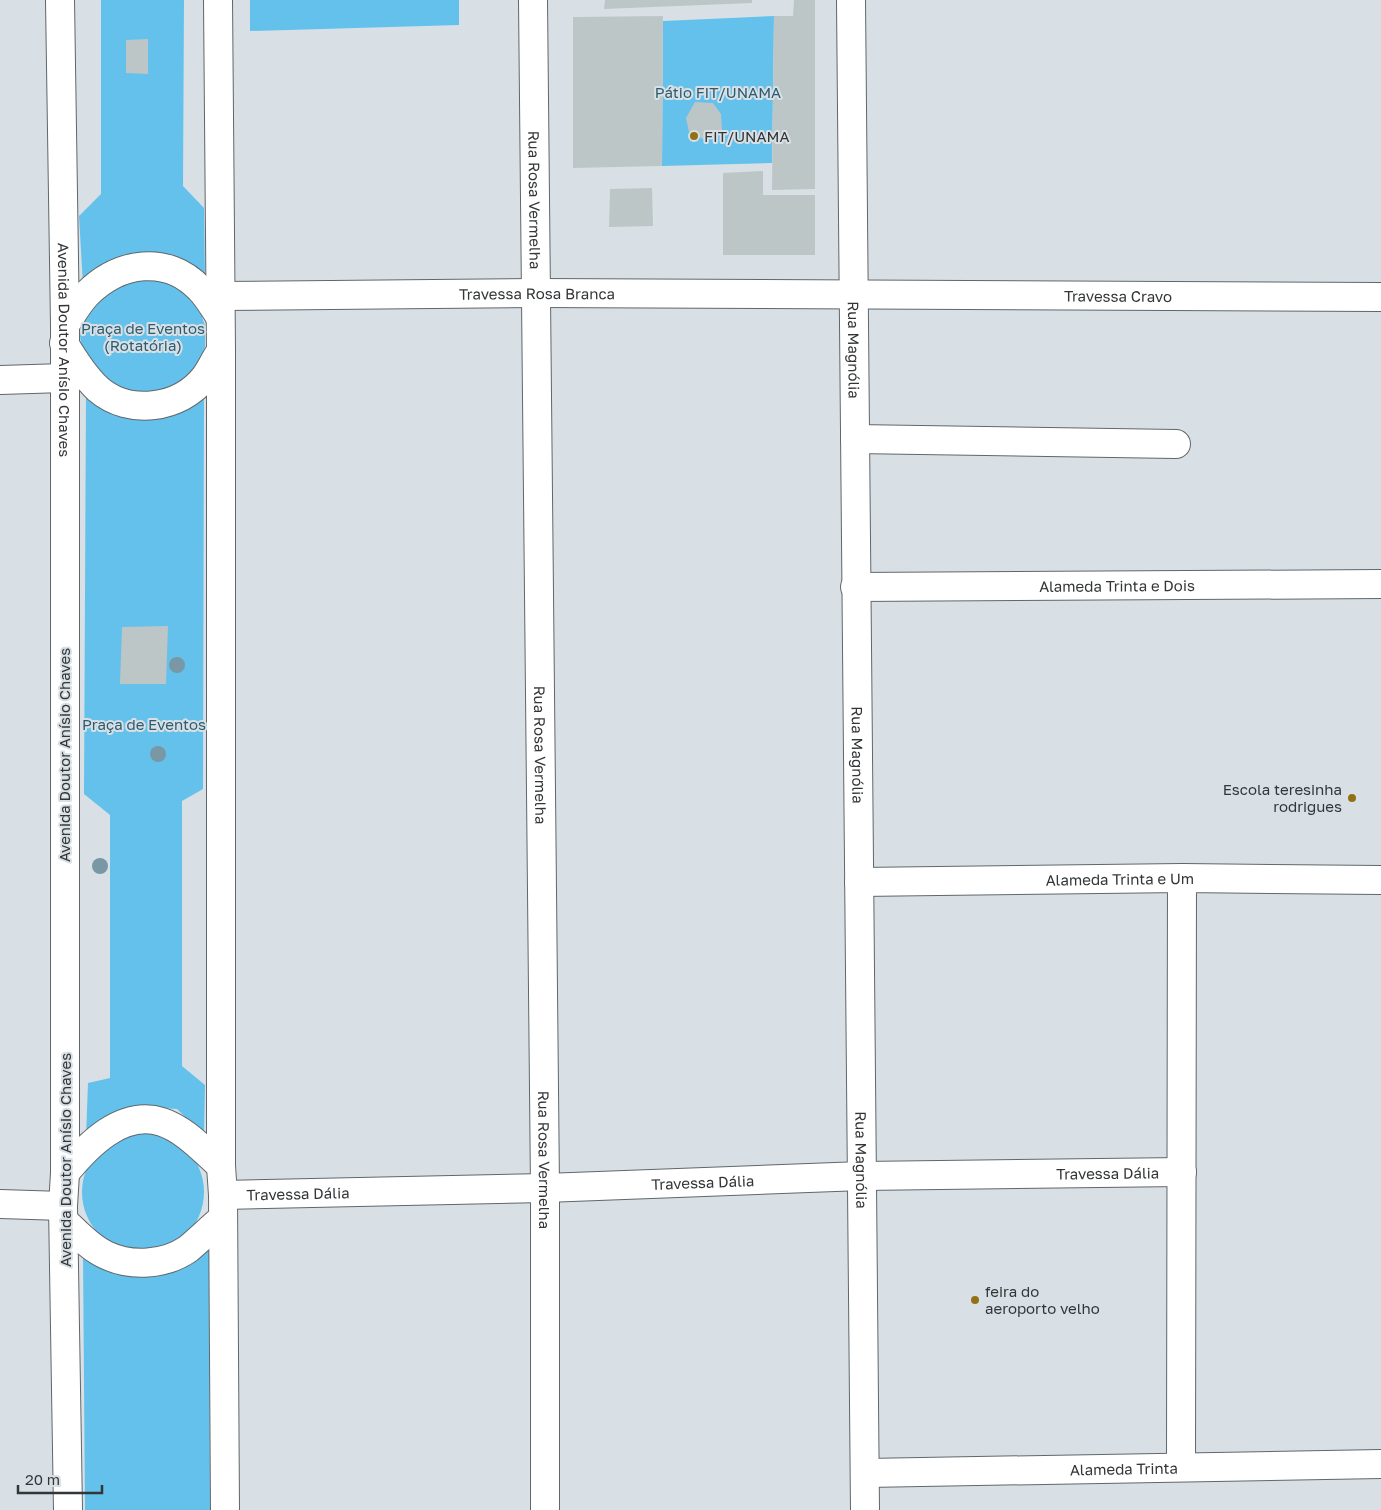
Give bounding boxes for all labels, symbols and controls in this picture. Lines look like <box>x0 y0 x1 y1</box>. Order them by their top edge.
park label: Pátio FIT/UNAMA <box>655 83 781 101</box>
place label: FIT/UNAMA <box>704 127 790 145</box>
marker: FIT/UNAMA <box>688 130 700 142</box>
street label: Rua Rosa Vermelha <box>525 131 545 269</box>
street label: Avenida Doutor Anísio Chaves <box>55 243 74 457</box>
street label: Travessa Rosa Branca <box>459 284 615 303</box>
street label: Travessa Cravo <box>1064 286 1172 305</box>
street label: Rua Magnólia <box>845 301 864 399</box>
park label: Praça de Eventos (Rotatória) <box>81 319 205 354</box>
street label: Alameda Trinta e Dois <box>1039 576 1195 595</box>
street label: Avenida Doutor Anísio Chaves <box>55 648 73 862</box>
street label: Rua Rosa Vermelha <box>531 685 550 824</box>
street label: Rua Magnólia <box>849 706 867 804</box>
park label: Praça de Eventos <box>82 715 206 733</box>
place label: Escola teresinha rodrigues <box>1223 780 1342 815</box>
marker: Escola teresinha rodrigues <box>1346 792 1358 804</box>
street label: Alameda Trinta e Um <box>1046 869 1194 889</box>
street label: Avenida Doutor Anísio Chaves <box>56 1053 74 1267</box>
street label: Rua Rosa Vermelha <box>535 1090 554 1229</box>
street label: Rua Magnólia <box>852 1111 871 1209</box>
street label: Travessa Dália <box>1056 1163 1159 1183</box>
street label: Travessa Dália <box>651 1171 755 1193</box>
street label: Travessa Dália <box>246 1183 350 1203</box>
place label: feira do aeroporto velho <box>985 1282 1100 1317</box>
marker: feira do aeroporto velho <box>969 1294 981 1306</box>
street label: Alameda Trinta <box>1070 1459 1178 1478</box>
scale bar <box>18 1462 101 1494</box>
text: 20 m <box>25 1470 60 1488</box>

